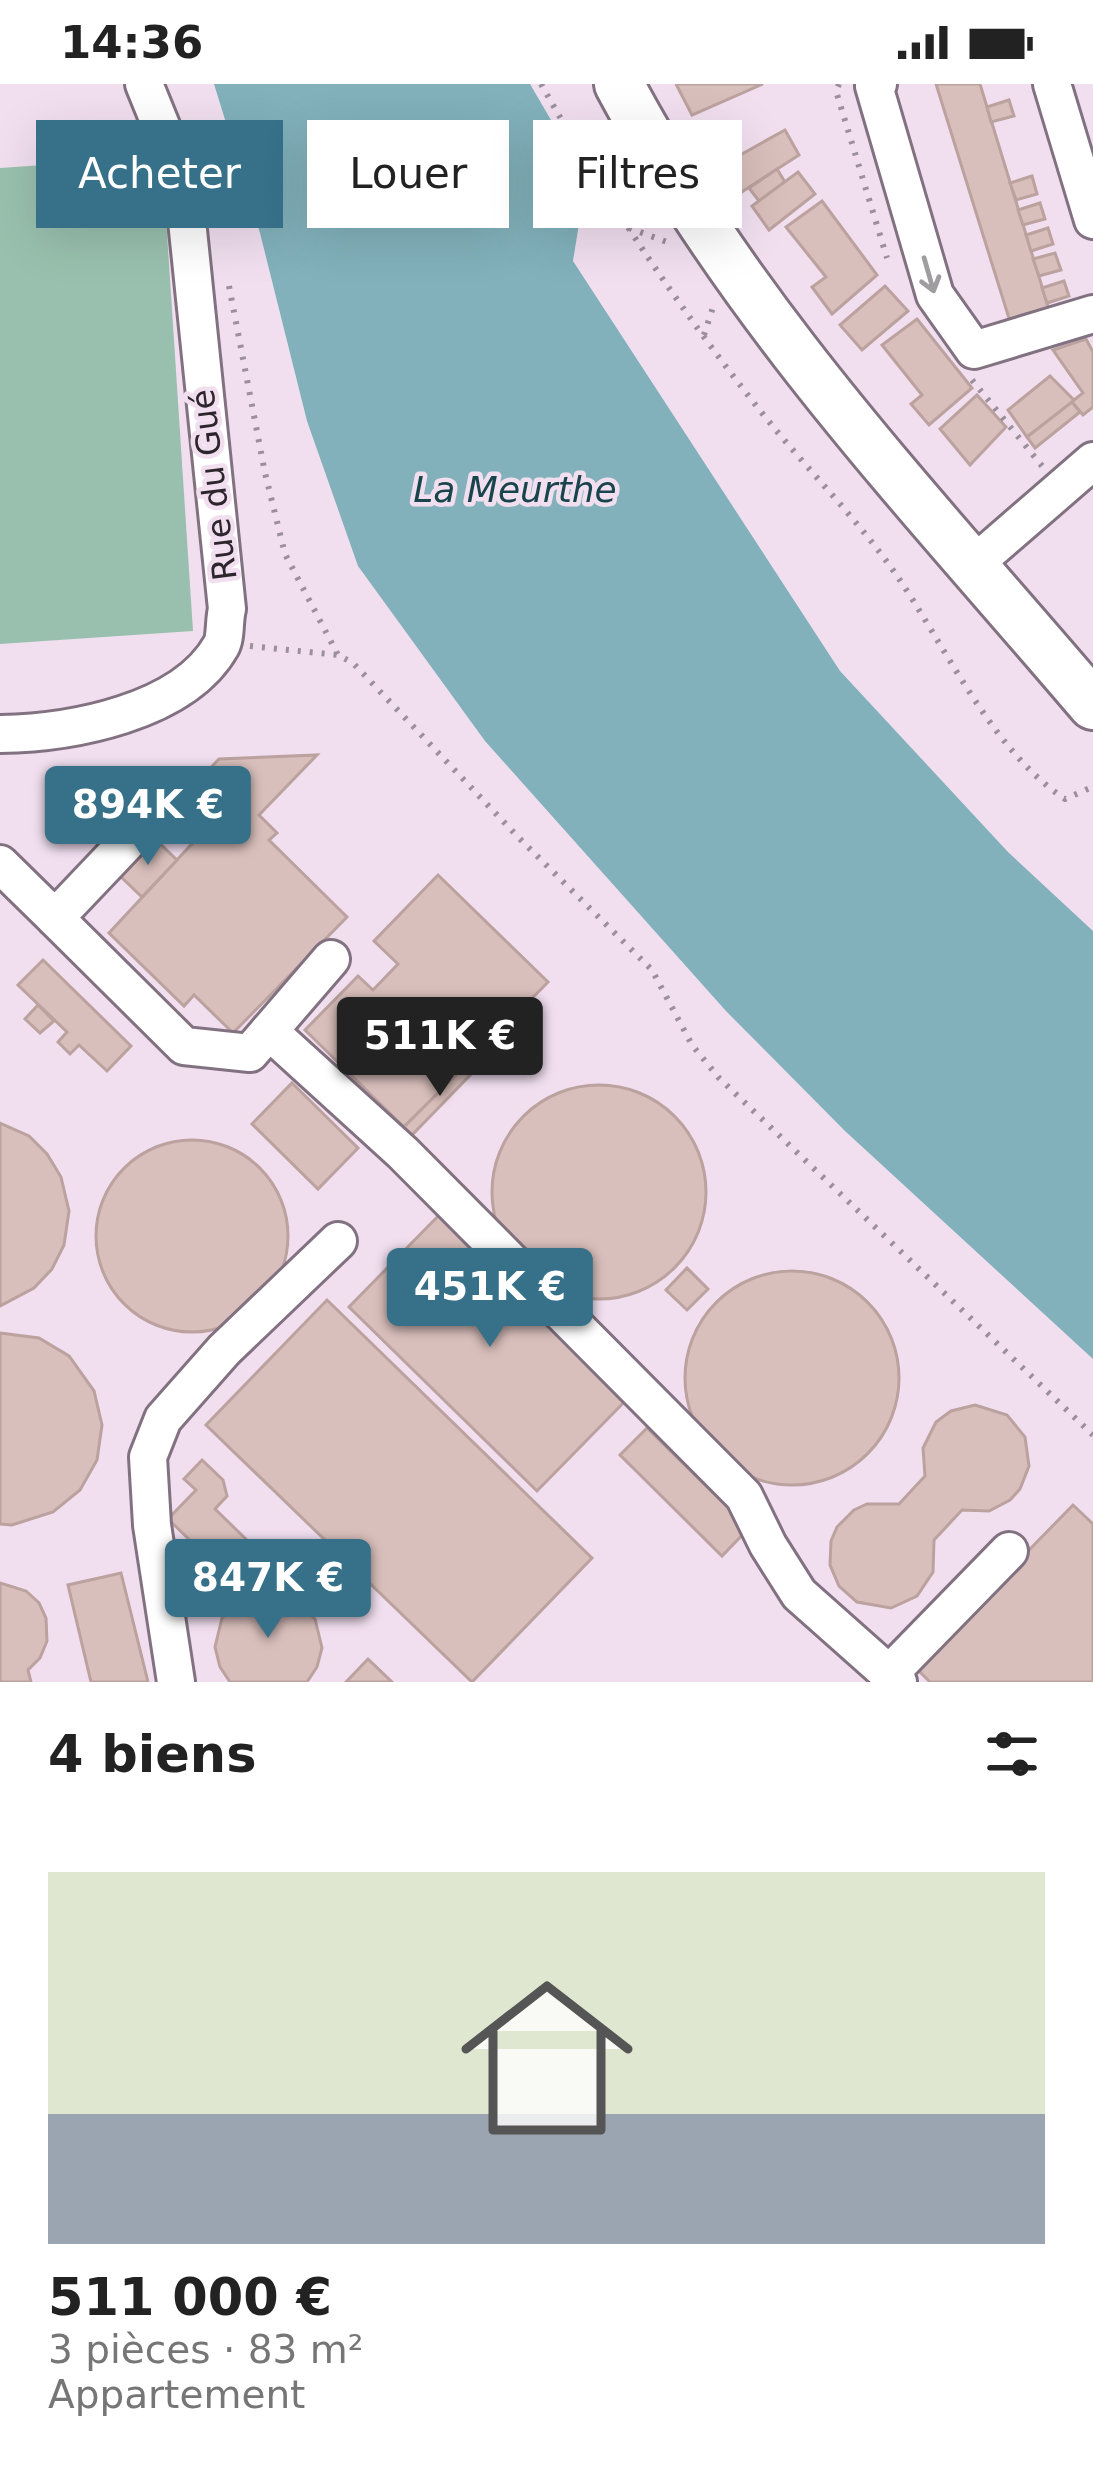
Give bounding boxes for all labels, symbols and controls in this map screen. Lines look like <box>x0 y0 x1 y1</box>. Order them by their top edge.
text: 14:36 <box>60 16 203 69</box>
chip: Acheter <box>36 120 283 228</box>
chip: Louer <box>307 120 509 228</box>
chip: Filtres <box>533 120 742 228</box>
one-way arrow <box>919 255 941 293</box>
street label: Rue du Gué <box>182 387 245 583</box>
water label: La Meurthe <box>413 469 617 510</box>
pin: 894K € <box>50 766 246 868</box>
text: 894K € <box>72 782 224 827</box>
pin: 511K € <box>342 997 538 1099</box>
text: 511K € <box>364 1013 516 1058</box>
pin: 451K € <box>392 1248 588 1350</box>
text: 451K € <box>414 1264 566 1309</box>
pin: 847K € <box>170 1539 366 1641</box>
text: 847K € <box>192 1555 344 1600</box>
icon: filters <box>979 1721 1045 1787</box>
text: 4 biens <box>48 1725 256 1784</box>
icon: home <box>439 1950 655 2166</box>
text: 511 000 € <box>48 2268 332 2327</box>
text: 3 pièces · 83 m² <box>48 2327 363 2372</box>
text: Appartement <box>48 2372 305 2417</box>

